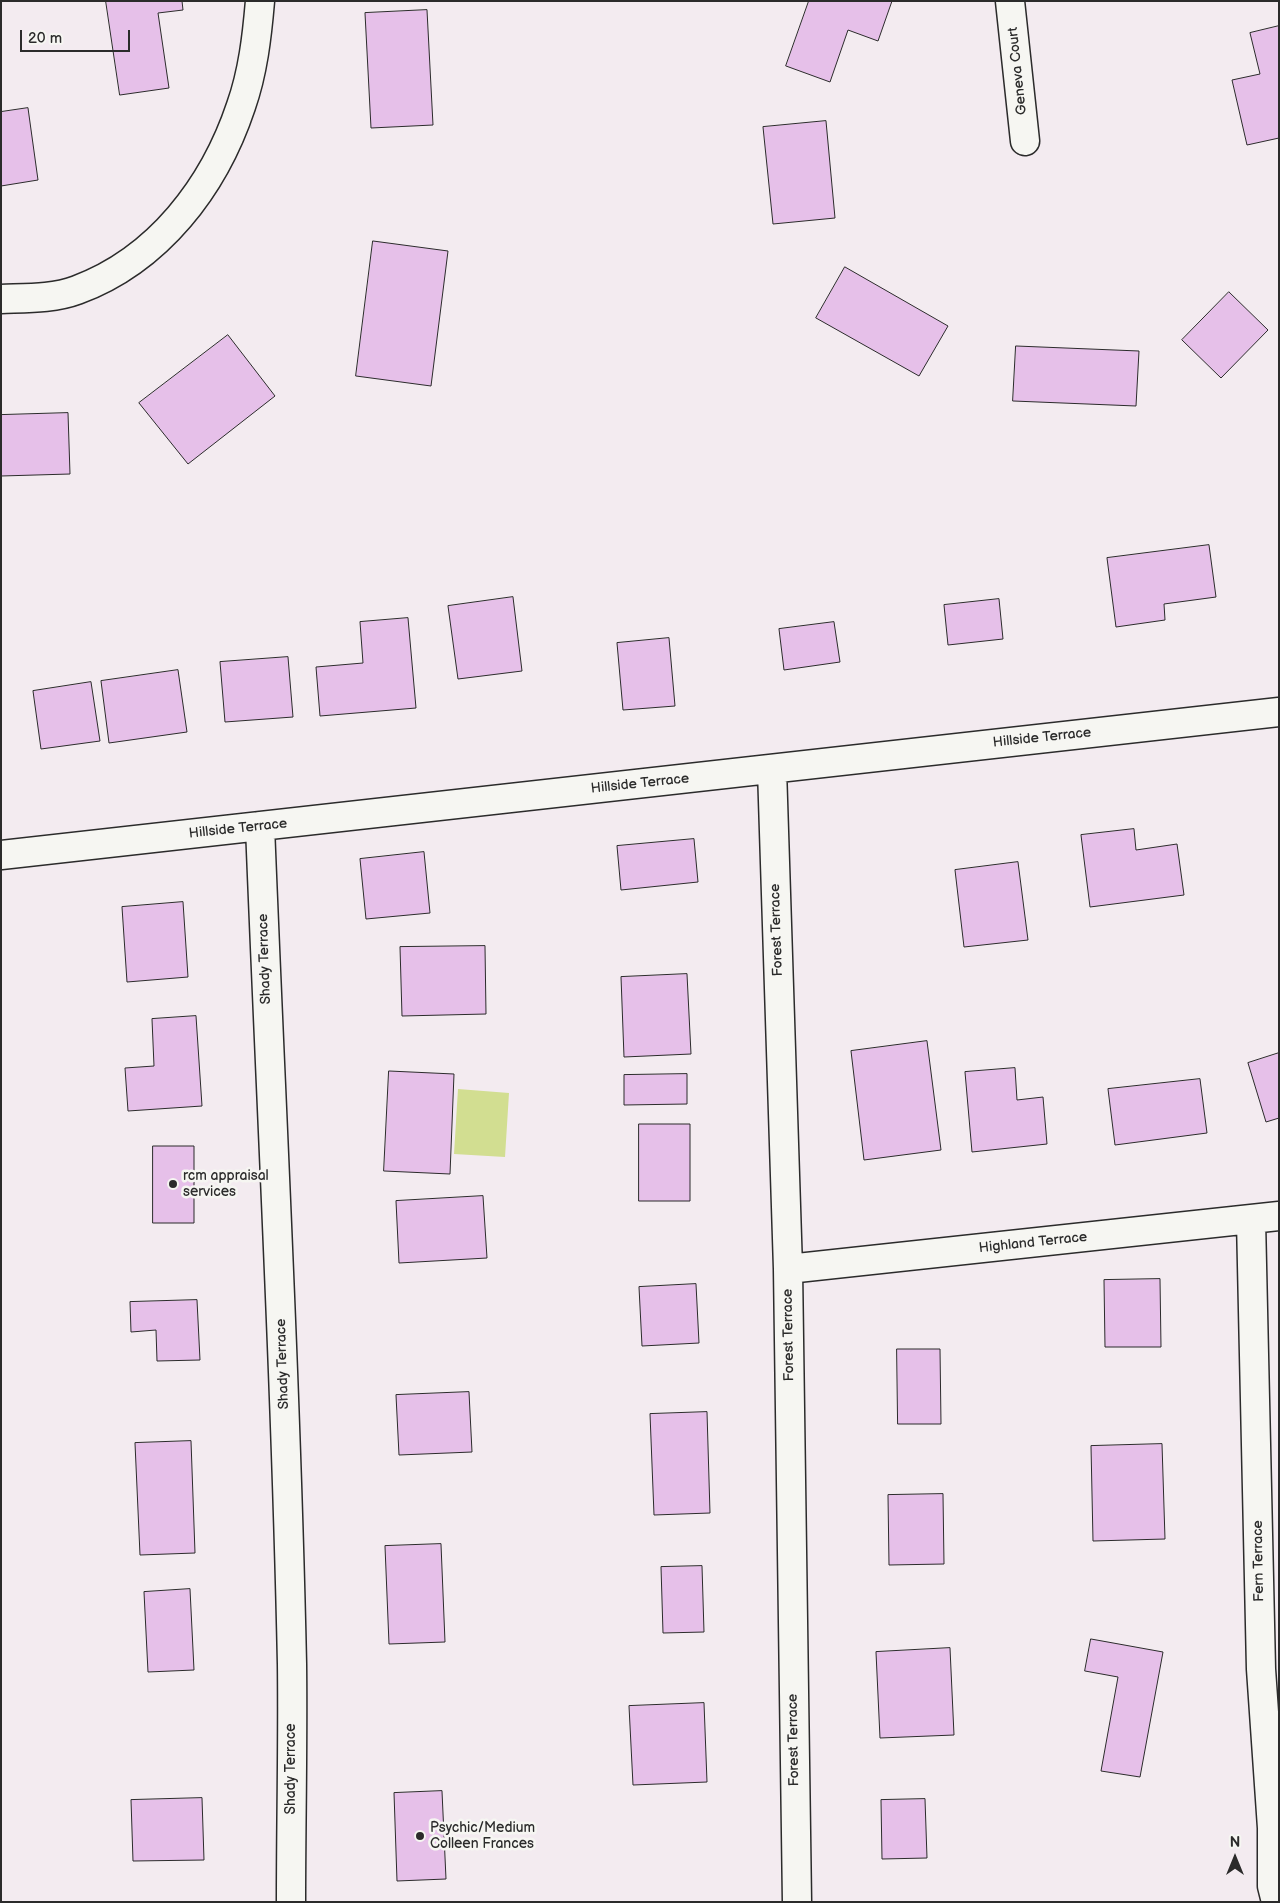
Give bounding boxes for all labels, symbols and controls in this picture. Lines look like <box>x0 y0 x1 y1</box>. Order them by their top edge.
scale bar <box>22 20 132 52</box>
street label: Geneva Court <box>1005 26 1031 116</box>
text: 20 m <box>28 29 62 48</box>
street label: Hillside Terrace <box>992 724 1092 752</box>
street label: Hillside Terrace <box>590 770 690 798</box>
street label: Hillside Terrace <box>188 815 288 843</box>
street label: Forest Terrace <box>767 883 787 977</box>
street label: Shady Terrace <box>255 913 275 1005</box>
place label: rcm appraisal services <box>183 1168 269 1200</box>
marker: rcm appraisal services <box>167 1178 179 1190</box>
street label: Highland Terrace <box>978 1229 1088 1257</box>
street label: Forest Terrace <box>780 1289 798 1381</box>
street label: Shady Terrace <box>273 1318 293 1410</box>
street label: Fern Terrace <box>1250 1520 1268 1602</box>
street label: Forest Terrace <box>785 1694 803 1786</box>
street label: Shady Terrace <box>283 1723 299 1815</box>
place label: Psychic/Medium Colleen Frances <box>430 1820 535 1852</box>
marker: Psychic/Medium Colleen Frances <box>414 1830 426 1842</box>
north arrow <box>1210 1833 1260 1883</box>
text: N <box>1230 1834 1240 1851</box>

